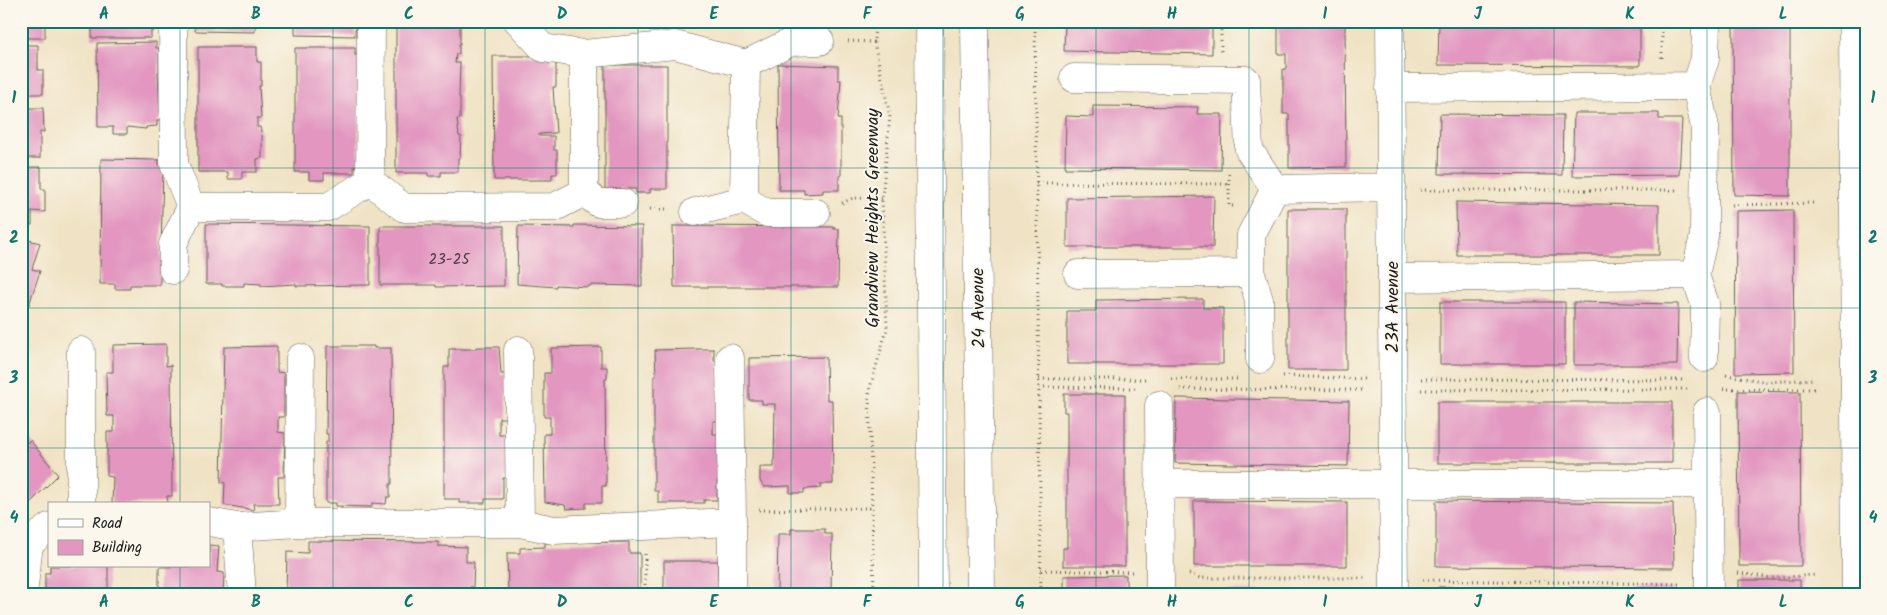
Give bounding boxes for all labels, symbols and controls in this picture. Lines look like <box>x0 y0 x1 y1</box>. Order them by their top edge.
text: A <box>99 2 109 27</box>
text: B <box>251 2 261 27</box>
text: C <box>404 2 414 27</box>
text: D <box>557 2 568 27</box>
text: E <box>710 2 720 27</box>
text: F <box>863 2 873 27</box>
text: G <box>1015 2 1025 27</box>
text: H <box>1167 2 1177 27</box>
text: I <box>1323 2 1328 27</box>
text: J <box>1474 2 1483 27</box>
text: K <box>1625 2 1635 27</box>
text: L <box>1779 2 1787 27</box>
text: 1 <box>12 86 17 111</box>
text: 1 <box>1871 86 1876 111</box>
street label: Grandview Heights Greenway <box>859 108 888 328</box>
text: 2 <box>9 226 19 251</box>
text: 2 <box>1868 226 1878 251</box>
house number: 23-25 <box>429 248 470 272</box>
street label: 23A Avenue <box>1379 261 1408 353</box>
street label: 24 Avenue <box>964 267 995 349</box>
text: 3 <box>9 366 19 391</box>
text: 3 <box>1868 366 1878 391</box>
legend <box>48 502 210 568</box>
text: 4 <box>10 506 19 531</box>
text: 4 <box>1869 506 1878 531</box>
text: Road <box>92 512 123 536</box>
text: Building <box>92 536 142 560</box>
text: A <box>99 590 109 615</box>
text: B <box>251 590 261 615</box>
text: C <box>404 590 414 615</box>
text: D <box>557 590 568 615</box>
text: E <box>710 590 720 615</box>
text: F <box>863 590 873 615</box>
text: G <box>1015 590 1025 615</box>
text: H <box>1167 590 1177 615</box>
text: I <box>1323 590 1328 615</box>
text: J <box>1474 590 1483 615</box>
text: K <box>1625 590 1635 615</box>
text: L <box>1779 590 1787 615</box>

